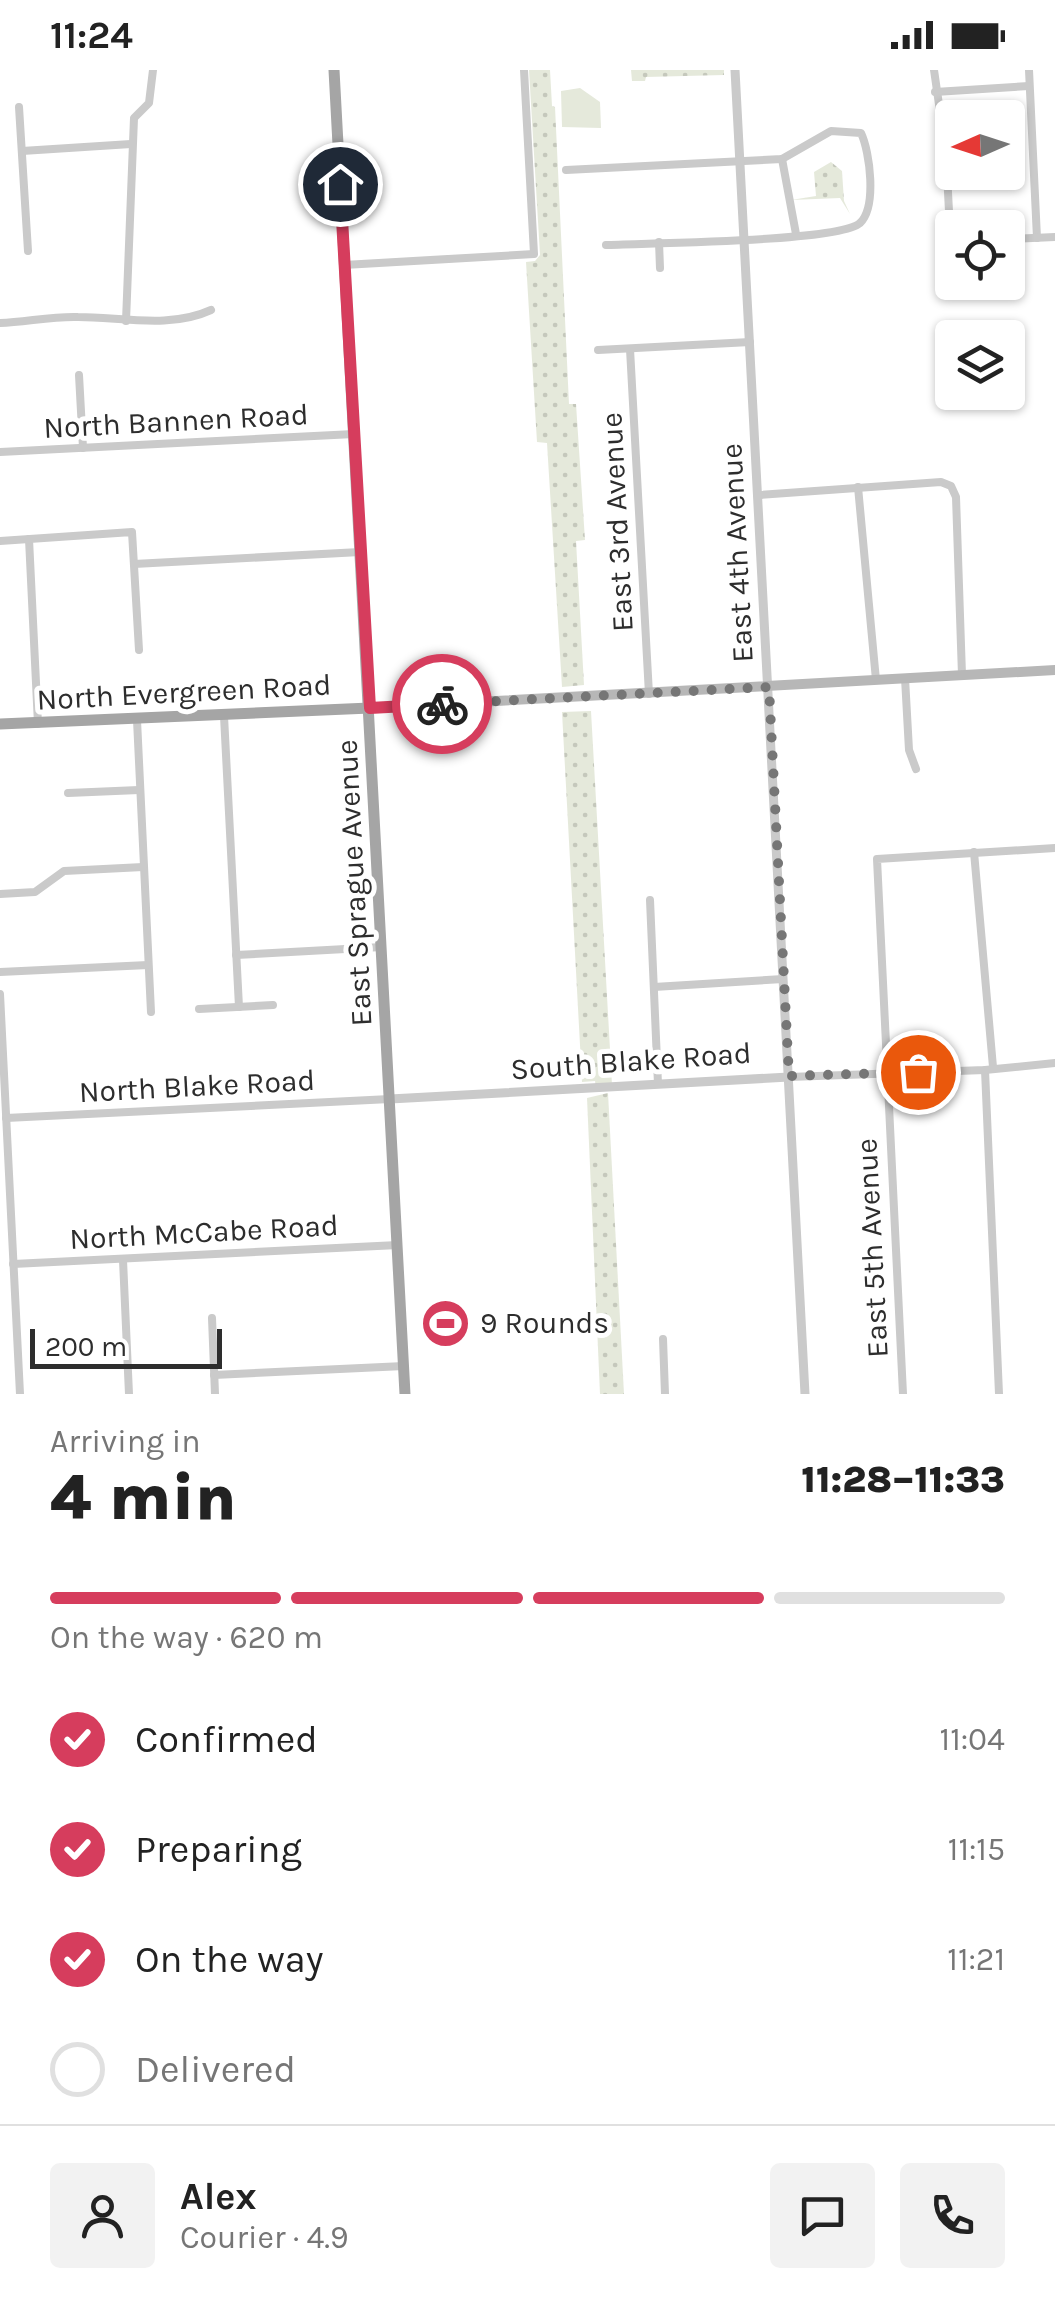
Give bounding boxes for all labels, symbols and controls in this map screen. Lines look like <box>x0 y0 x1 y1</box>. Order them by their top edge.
text: 11:24 <box>50 13 133 58</box>
north arrow <box>935 100 1025 190</box>
map controls <box>935 100 1025 410</box>
pin <box>298 142 383 227</box>
icon: home <box>313 157 368 212</box>
button: locate <box>935 210 1025 300</box>
button: layers <box>935 320 1025 410</box>
street label: North Bannen Road <box>43 396 309 446</box>
street label: East 3rd Avenue <box>593 411 641 633</box>
street label: East 4th Avenue <box>713 442 761 664</box>
courier <box>392 654 492 754</box>
street label: North Evergreen Road <box>36 666 332 718</box>
icon: bike <box>415 677 470 732</box>
street label: East Sprague Avenue <box>329 739 379 1027</box>
pin <box>876 1030 961 1115</box>
street label: South Blake Road <box>509 1035 753 1087</box>
icon: bag <box>891 1045 946 1100</box>
street label: North Blake Road <box>78 1062 316 1110</box>
street label: East 5th Avenue <box>848 1137 896 1359</box>
street label: North McCabe Road <box>69 1207 339 1257</box>
sports icon: 9 Rounds <box>419 1297 471 1349</box>
place label: 9 Rounds <box>480 1305 609 1341</box>
scale bar <box>30 1324 222 1368</box>
text: 200 m <box>45 1330 127 1363</box>
text: Arriving in <box>50 1423 201 1460</box>
text: 11:28–11:33 <box>801 1457 1005 1502</box>
text: 4 min <box>50 1459 237 1535</box>
text: On the way · 620 m <box>50 1619 323 1656</box>
icon: check <box>50 1712 105 1767</box>
text: Confirmed <box>135 1717 318 1762</box>
text: 11:04 <box>940 1721 1005 1758</box>
icon: check <box>50 1822 105 1877</box>
text: Preparing <box>135 1827 302 1872</box>
text: 11:15 <box>948 1831 1005 1868</box>
icon: check <box>50 1932 105 1987</box>
text: On the way <box>135 1937 323 1982</box>
text: 11:21 <box>947 1941 1005 1978</box>
text: Delivered <box>135 2047 296 2092</box>
button: person <box>50 2163 155 2268</box>
button: chat <box>770 2163 875 2268</box>
button: phone <box>900 2163 1005 2268</box>
text: Alex <box>180 2174 257 2219</box>
text: Courier · 4.9 <box>180 2219 349 2256</box>

